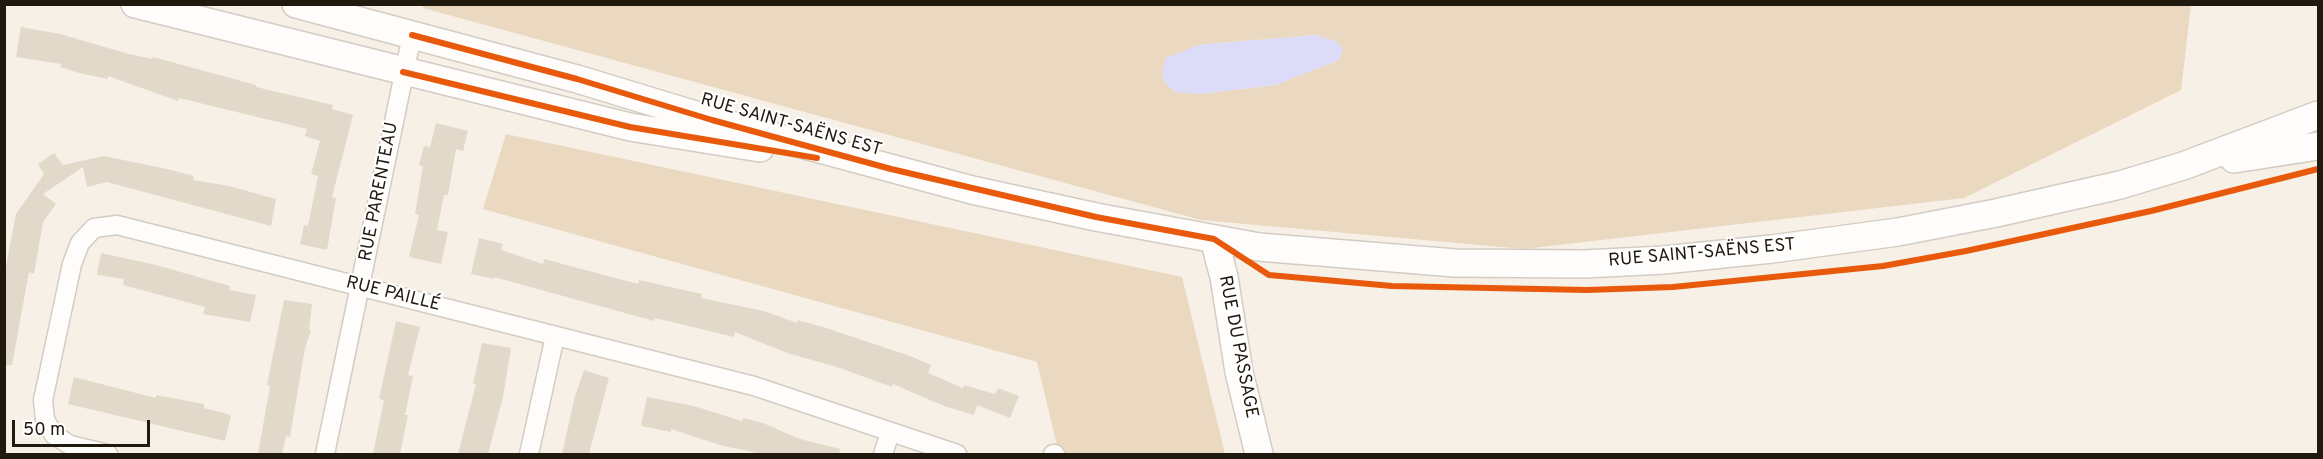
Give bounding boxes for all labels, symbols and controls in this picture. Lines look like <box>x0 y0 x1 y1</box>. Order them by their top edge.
street label: RUE SAINT-SAËNS EST <box>698 90 884 162</box>
street label: RUE PARENTEAU <box>356 121 404 263</box>
street label: RUE SAINT-SAËNS EST <box>1608 235 1796 273</box>
street label: RUE PAILLÉ <box>344 273 442 317</box>
street label: RUE DU PASSAGE <box>1213 274 1261 420</box>
scale bar <box>15 408 153 446</box>
text: 50 m <box>23 419 65 442</box>

